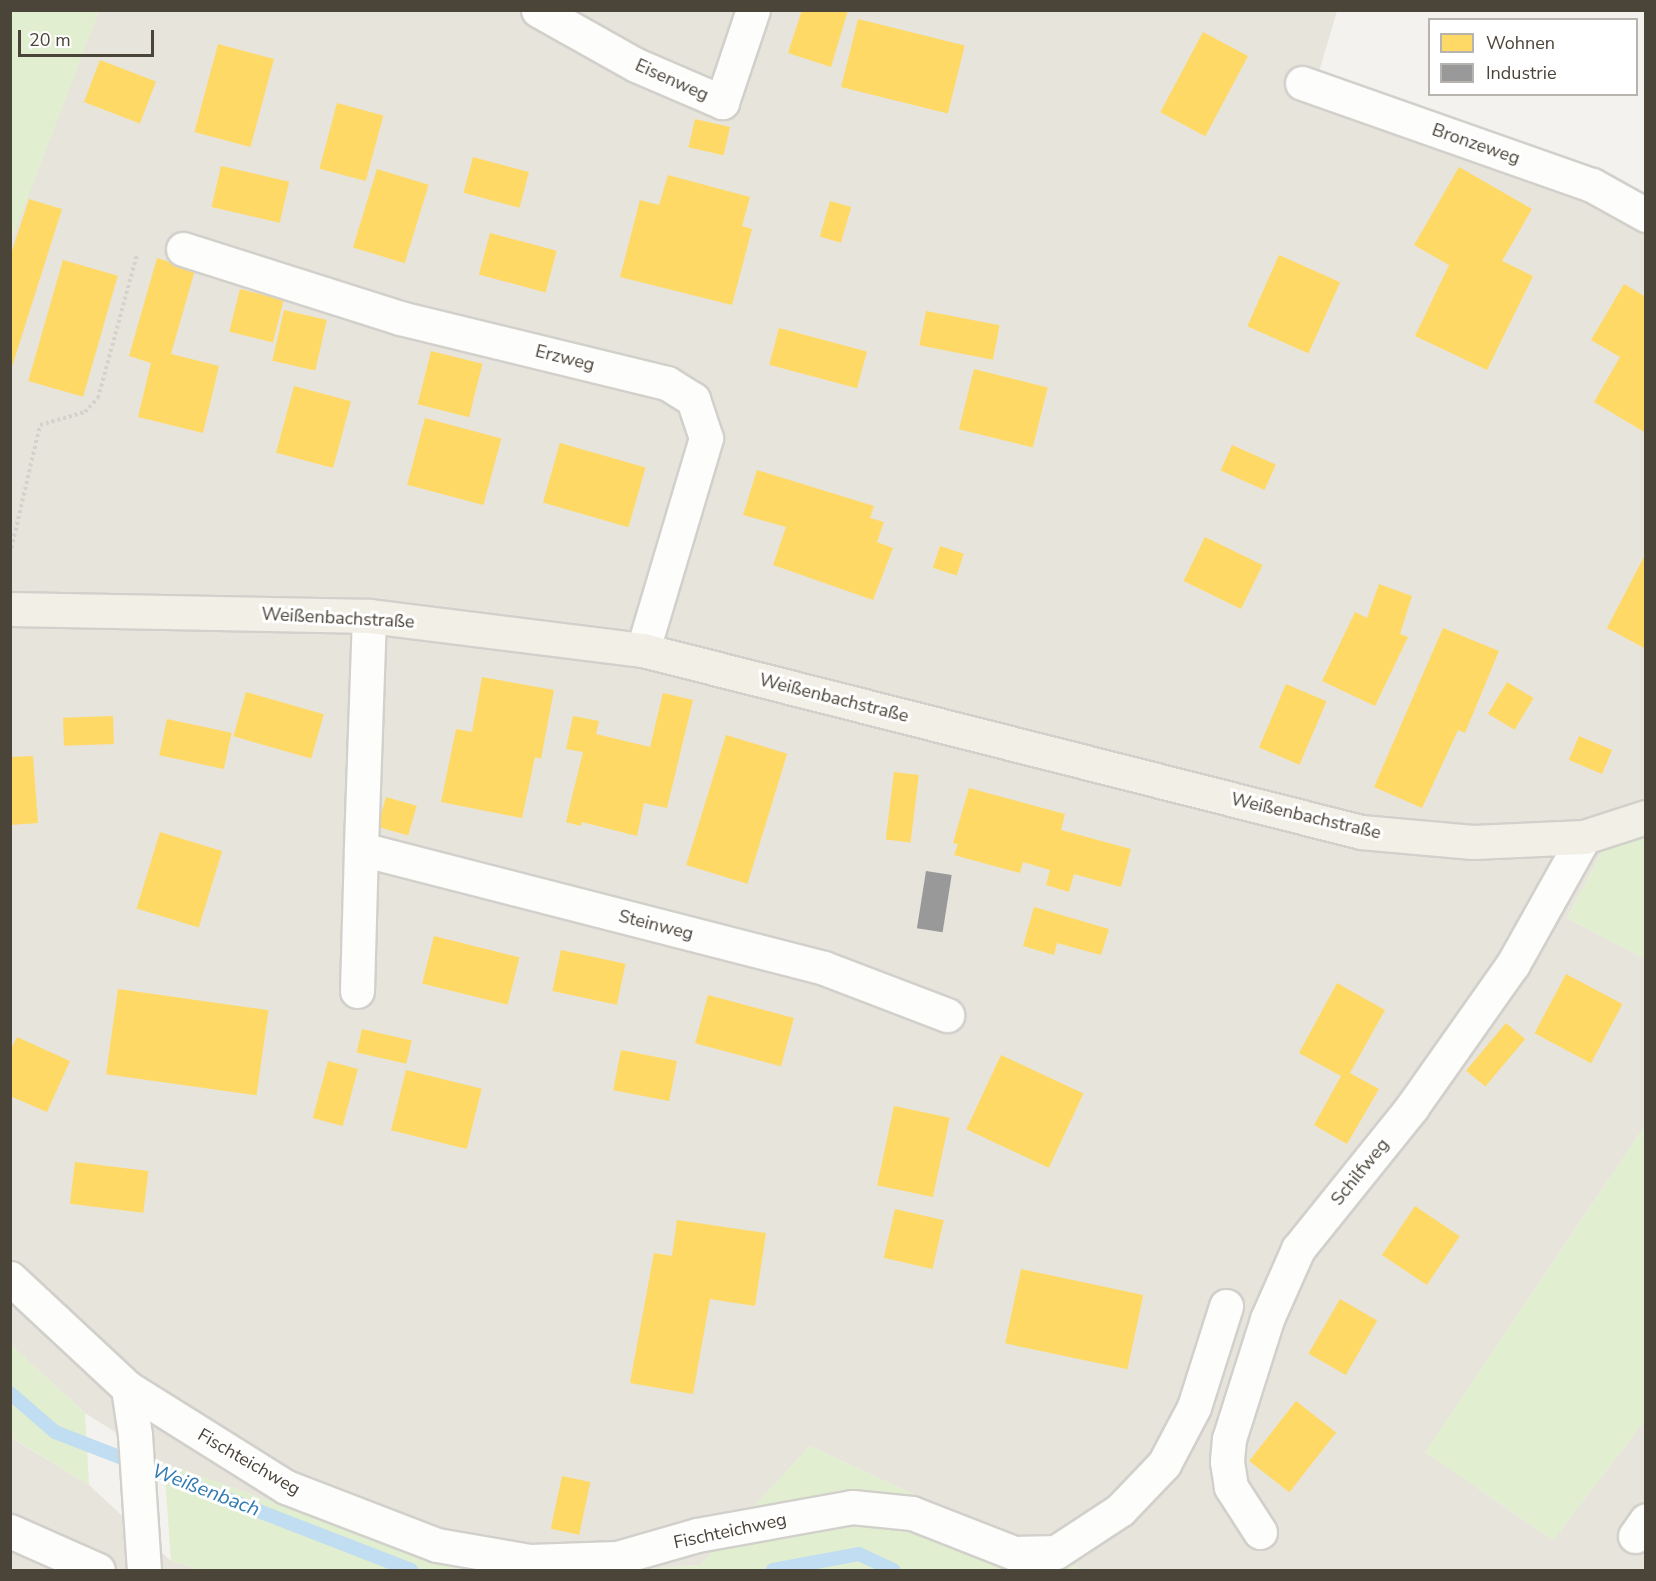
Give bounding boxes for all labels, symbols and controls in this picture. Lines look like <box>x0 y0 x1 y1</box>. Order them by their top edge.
scale bar <box>21 18 158 56</box>
legend <box>1428 18 1638 96</box>
text: 20 m <box>29 28 71 52</box>
text: Wohnen <box>1486 31 1555 55</box>
street label: Eisenweg <box>632 54 712 106</box>
text: Industrie <box>1486 61 1557 85</box>
street label: Bronzeweg <box>1429 119 1523 169</box>
street label: Erzweg <box>533 340 597 376</box>
street label: Weißenbachstraße <box>261 603 415 633</box>
street label: Weißenbachstraße <box>757 669 911 727</box>
street label: Weißenbachstraße <box>1229 788 1383 844</box>
street label: Steinweg <box>616 905 696 945</box>
street label: Schilfweg <box>1326 1134 1394 1210</box>
street label: Fischteichweg <box>194 1424 304 1500</box>
water label: Weißenbach <box>149 1458 263 1522</box>
street label: Fischteichweg <box>672 1509 788 1553</box>

